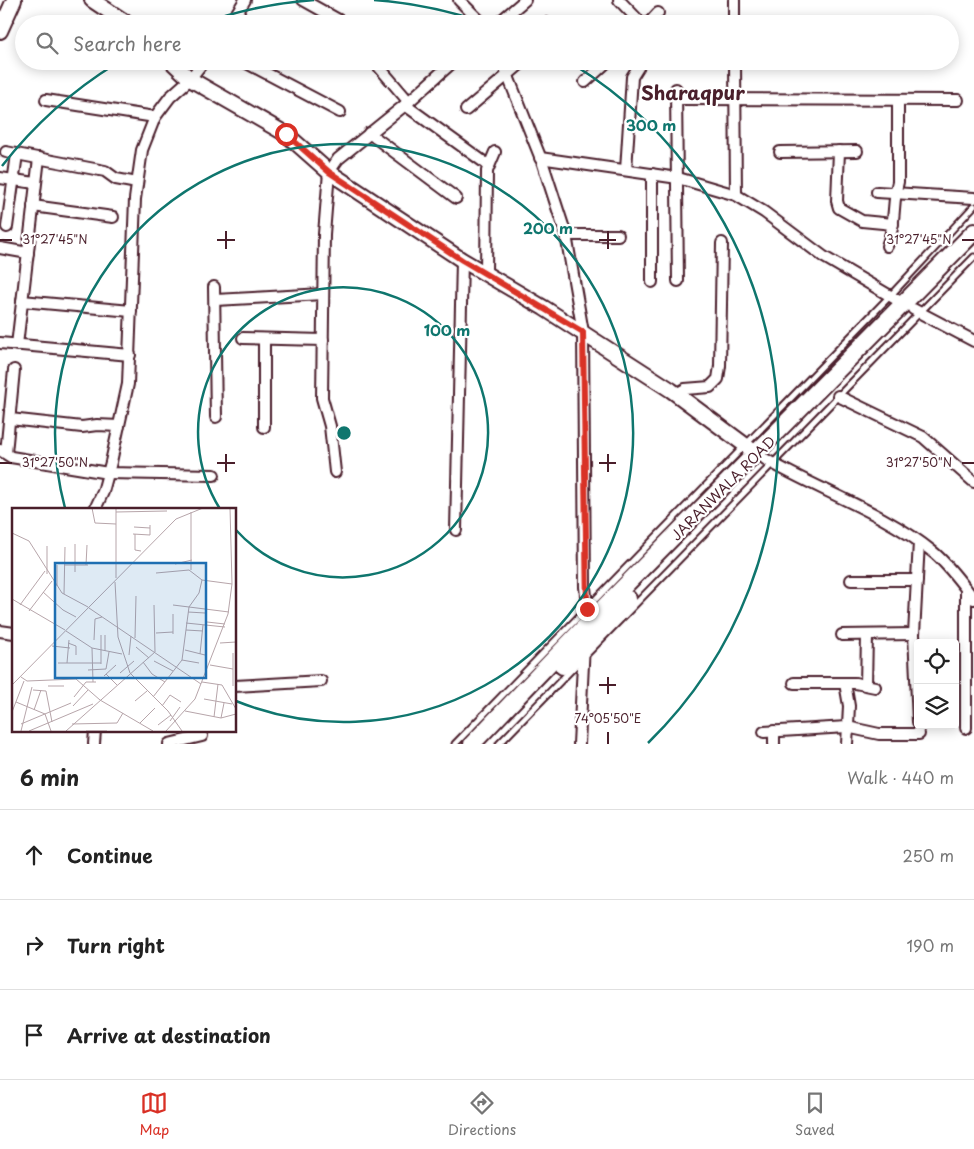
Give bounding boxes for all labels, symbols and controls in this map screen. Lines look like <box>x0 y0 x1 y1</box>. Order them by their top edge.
search box <box>15 15 959 70</box>
icon: search <box>33 29 61 57</box>
text: Search here <box>73 29 182 57</box>
district label: Sharaqpur <box>641 78 745 106</box>
text: 300 m <box>626 113 676 136</box>
route start <box>275 123 298 146</box>
text: 200 m <box>523 216 573 239</box>
text: 31°27'45"N <box>22 230 88 248</box>
text: 31°27'45"N <box>886 230 952 248</box>
text: 100 m <box>424 318 470 341</box>
centre of rings <box>335 424 353 442</box>
street label: JARANWALA ROAD <box>666 431 780 545</box>
text: 31°27'50"N <box>22 453 88 471</box>
text: 31°27'50"N <box>886 453 952 471</box>
inset map <box>12 508 236 732</box>
route end <box>576 598 599 621</box>
map controls <box>914 639 959 729</box>
button: locate <box>914 639 959 684</box>
button: layers <box>914 684 959 729</box>
text: 74°05'50"E <box>575 709 641 727</box>
text: 6 min <box>20 761 79 793</box>
text: Walk · 440 m <box>847 765 954 789</box>
icon: ahead <box>20 841 48 869</box>
text: Continue <box>67 841 153 869</box>
text: 250 m <box>903 843 954 867</box>
icon: right <box>20 931 48 959</box>
text: Turn right <box>67 931 165 959</box>
text: 190 m <box>906 933 954 957</box>
icon: arrive <box>20 1021 48 1049</box>
text: Arrive at destination <box>67 1021 271 1049</box>
tab: Map <box>139 1089 169 1140</box>
tab: Directions <box>448 1089 516 1140</box>
tab: Saved <box>795 1089 835 1140</box>

